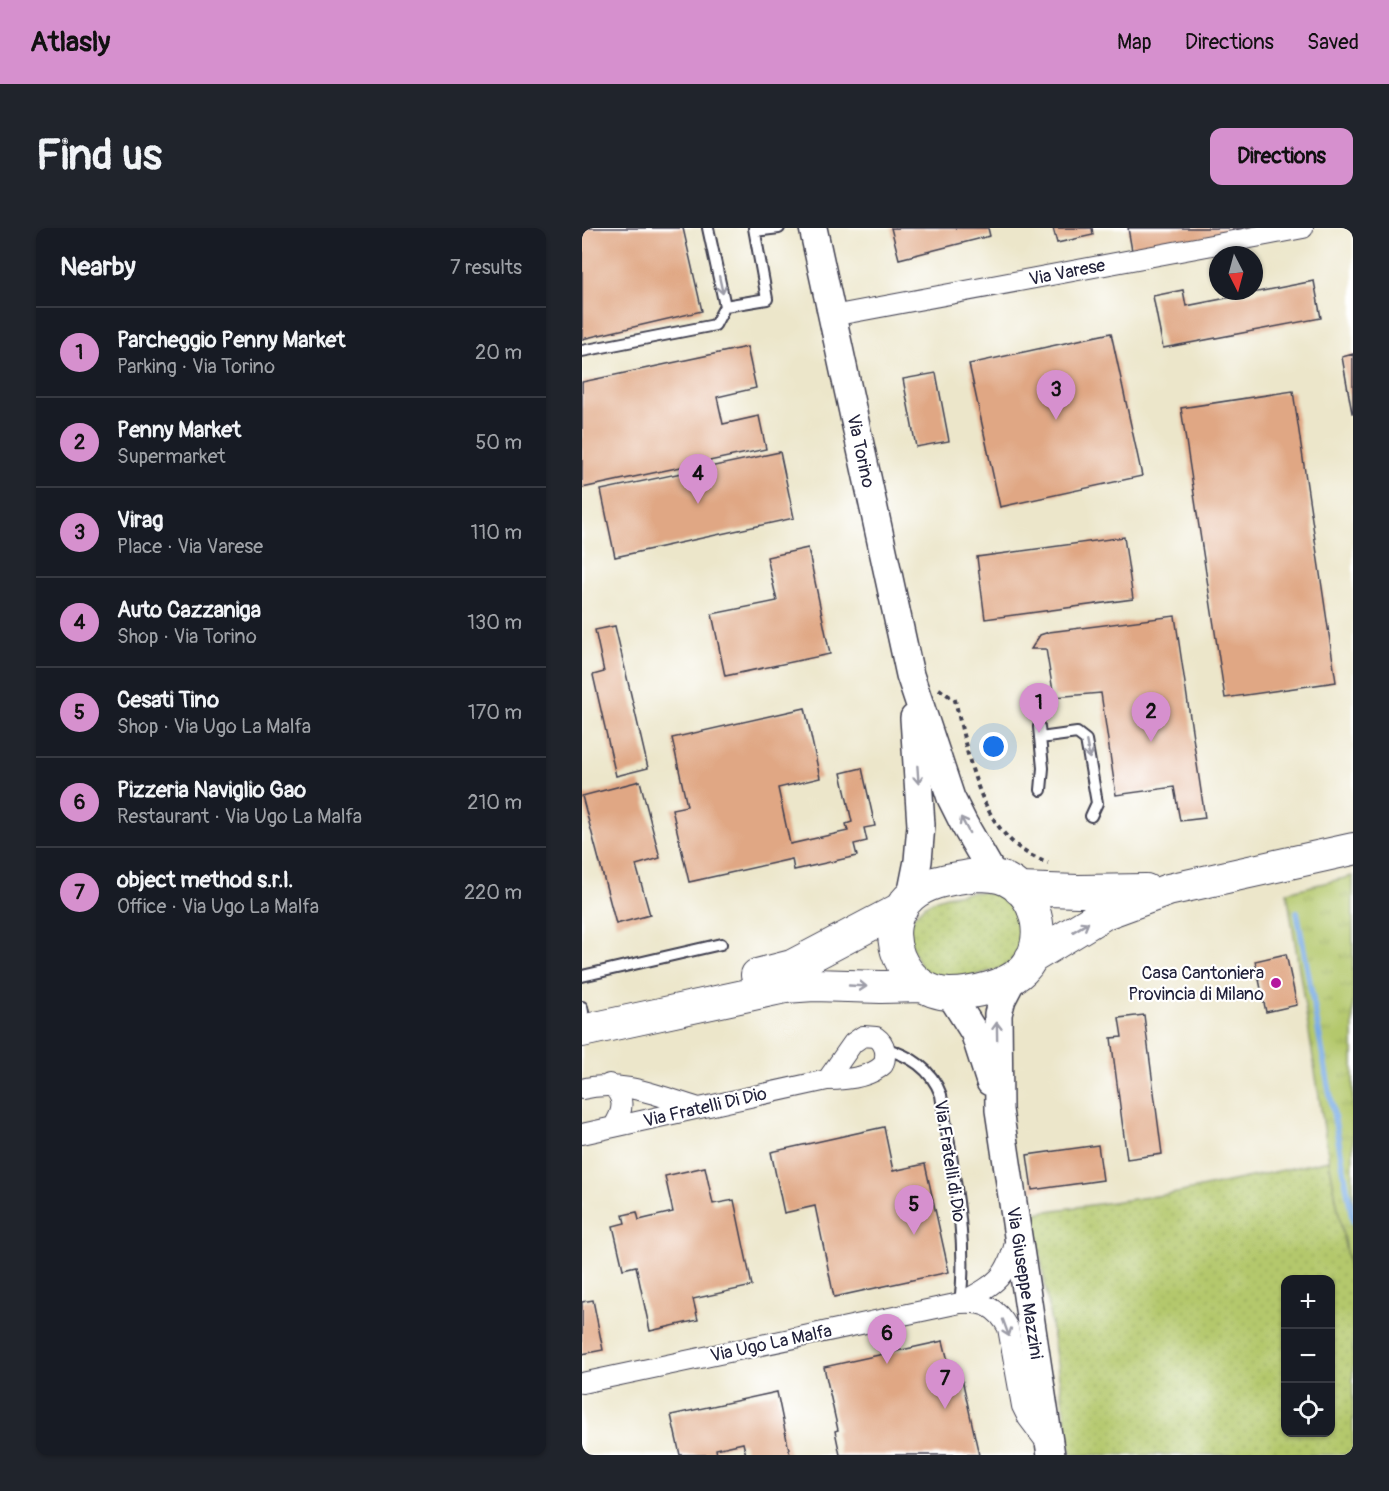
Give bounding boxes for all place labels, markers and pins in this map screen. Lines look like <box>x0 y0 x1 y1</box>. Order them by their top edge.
pin: 3 <box>1036 370 1076 420</box>
pin: 4 <box>678 454 718 504</box>
pin: 1 <box>1020 684 1058 733</box>
pin: 2 <box>1132 692 1170 742</box>
place label: Casa Cantoniera Provincia di Milano <box>1128 962 1264 1006</box>
marker: Casa Cantoniera Provincia di Milano <box>1269 976 1283 990</box>
pin: 5 <box>894 1186 934 1235</box>
pin: 6 <box>868 1314 906 1364</box>
pin: 7 <box>926 1360 964 1409</box>

